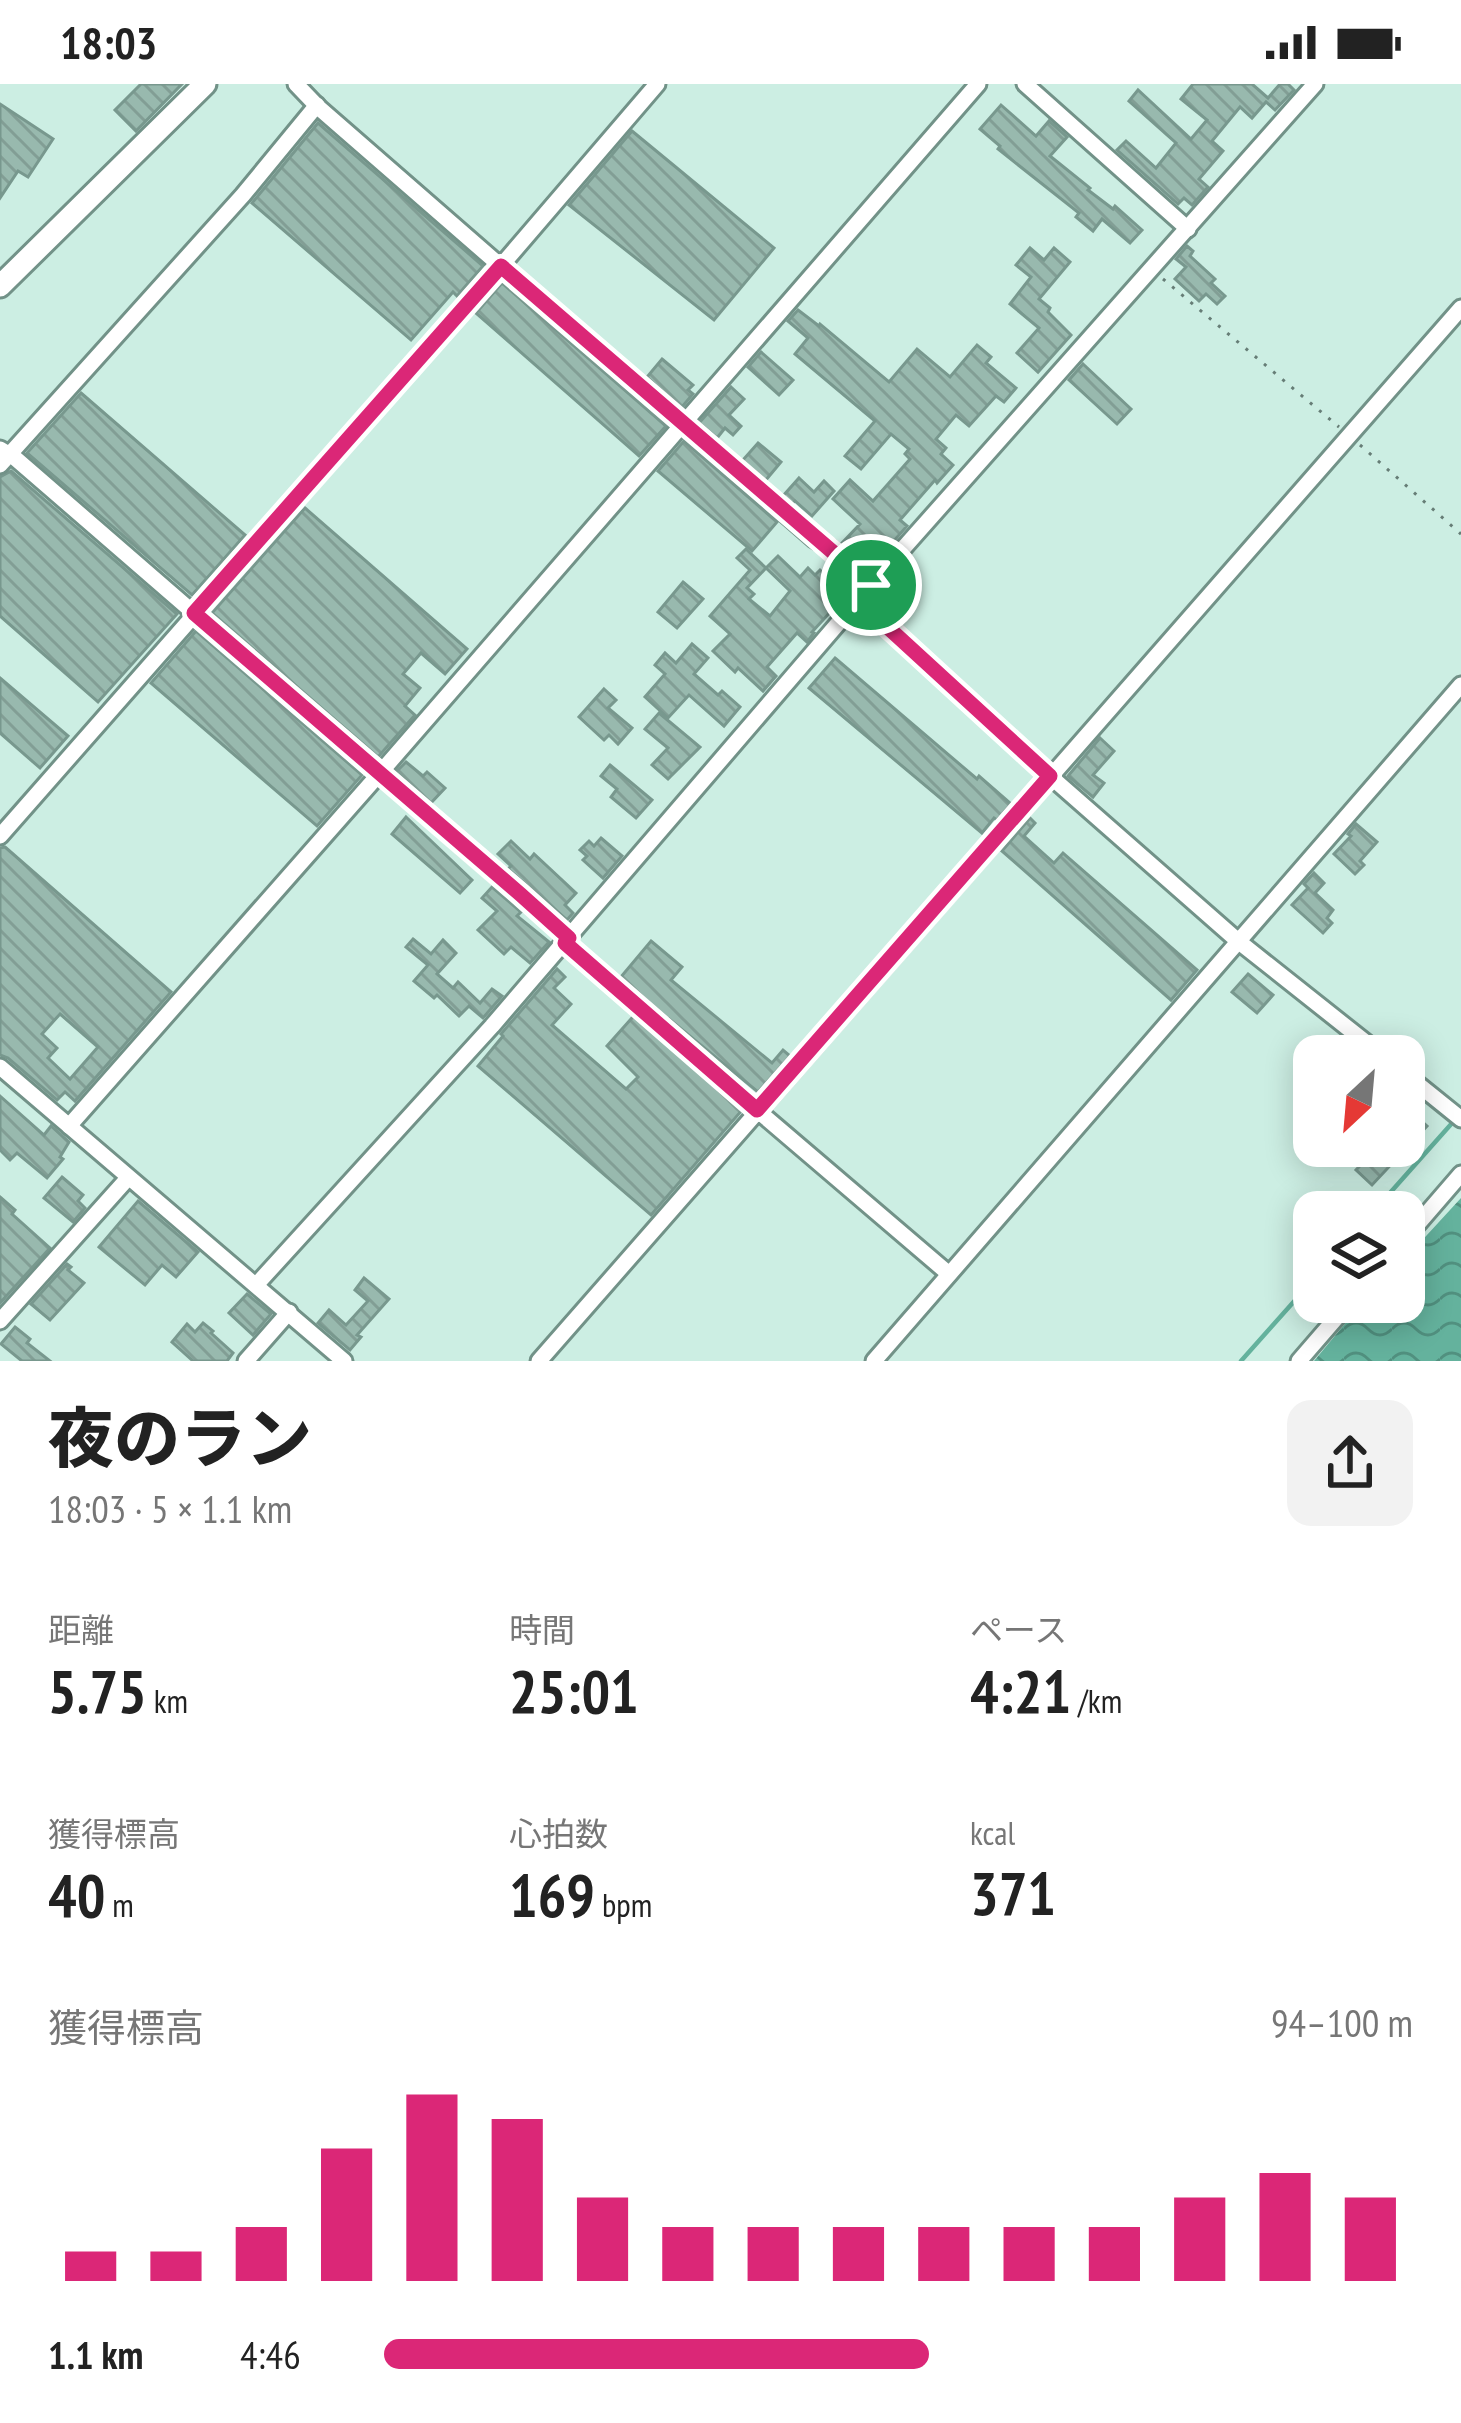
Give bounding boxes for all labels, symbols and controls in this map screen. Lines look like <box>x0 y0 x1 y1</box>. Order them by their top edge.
text: 18:03 <box>60 13 157 71</box>
pin <box>820 534 922 636</box>
icon: arrive <box>838 552 904 618</box>
north arrow <box>1293 1035 1425 1167</box>
map controls <box>1293 1035 1425 1323</box>
button: layers <box>1293 1191 1425 1323</box>
text: 夜のラン <box>48 1395 312 1480</box>
button: share <box>1287 1400 1413 1526</box>
text: 18:03 · 5 × 1.1 km <box>48 1483 292 1534</box>
text: 距離 <box>48 1608 114 1651</box>
text: 時間 <box>509 1608 575 1651</box>
text: ペース <box>970 1608 1067 1651</box>
text: 5.75 <box>48 1652 147 1730</box>
text: 25:01 <box>509 1652 639 1730</box>
text: 4:21 <box>970 1652 1071 1730</box>
text: km <box>147 1679 188 1722</box>
text: /km <box>1071 1679 1122 1722</box>
text: kcal <box>970 1811 1015 1854</box>
text: 獲得標高 <box>48 1812 180 1855</box>
text: 心拍数 <box>509 1812 608 1855</box>
text: 371 <box>970 1854 1056 1932</box>
text: 40 <box>48 1856 105 1934</box>
text: 169 <box>509 1856 595 1934</box>
text: m <box>105 1883 134 1926</box>
text: bpm <box>595 1883 652 1926</box>
text: 94–100 m <box>1271 1997 1413 2048</box>
text: 獲得標高 <box>48 2002 204 2053</box>
text: 1.1 km <box>48 2329 143 2380</box>
text: 4:46 <box>240 2329 301 2380</box>

